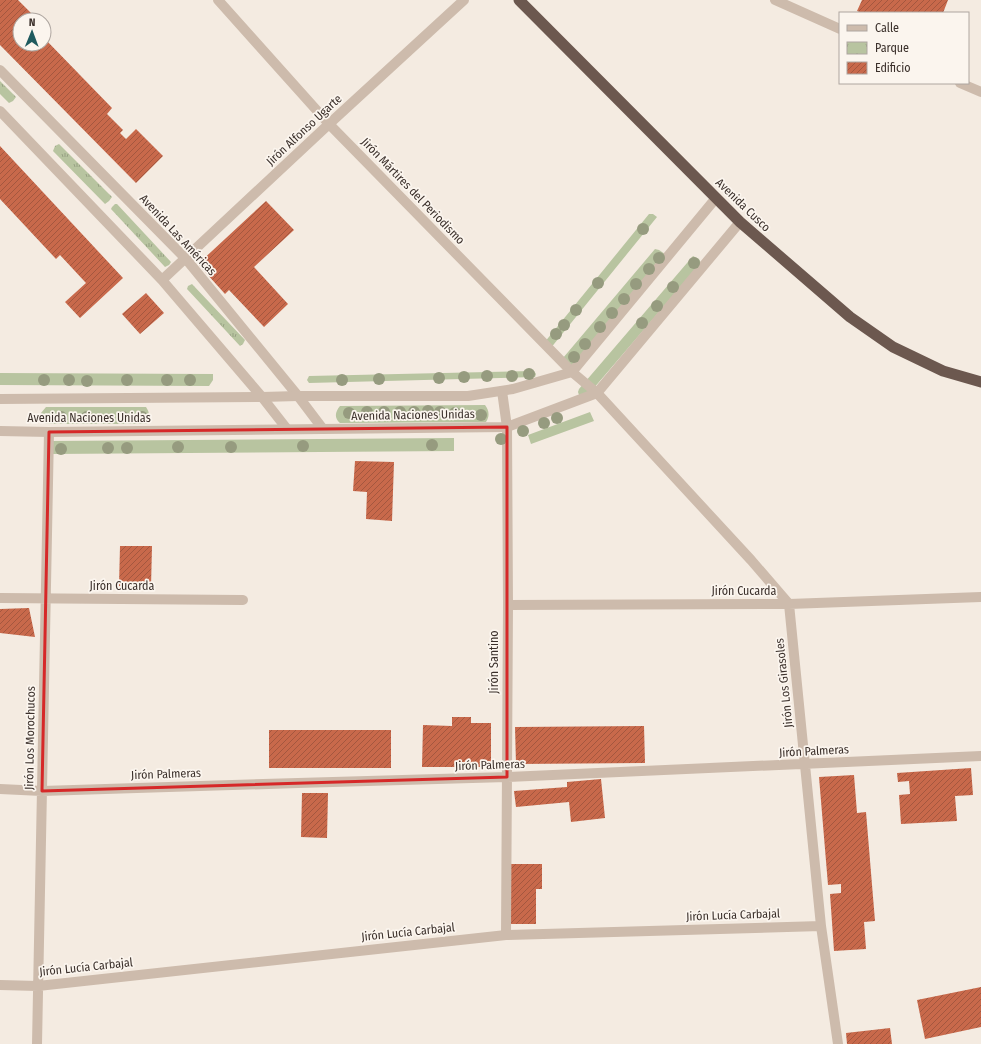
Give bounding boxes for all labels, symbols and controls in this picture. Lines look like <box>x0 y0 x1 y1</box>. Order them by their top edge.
north arrow <box>12 12 52 52</box>
legend <box>839 12 969 84</box>
text: N <box>29 16 36 29</box>
text: Calle <box>875 21 899 35</box>
text: Parque <box>875 41 909 55</box>
text: Edificio <box>875 61 911 75</box>
street label: Jirón Alfonso Ugarte <box>263 92 345 168</box>
street label: Jirón Mártires del Periodismo <box>358 135 468 247</box>
street label: Avenida Cusco <box>713 175 773 235</box>
street label: Avenida Las Américas <box>137 192 219 278</box>
street label: Avenida Naciones Unidas <box>351 407 475 423</box>
street label: Avenida Naciones Unidas <box>27 411 151 425</box>
street label: Jirón Cucarda <box>90 579 155 593</box>
street label: Jirón Cucarda <box>712 584 777 598</box>
street label: Jirón Santino <box>487 630 501 694</box>
street label: Jirón Los Girasoles <box>772 637 796 729</box>
street label: Jirón Los Morochucos <box>22 686 38 790</box>
street label: Jirón Palmeras <box>779 742 849 760</box>
street label: Jirón Palmeras <box>455 757 525 773</box>
street label: Jirón Palmeras <box>131 766 201 782</box>
street label: Jirón Lucía Carbajal <box>686 906 780 924</box>
street label: Jirón Lucía Carbajal <box>361 920 455 944</box>
street label: Jirón Lucía Carbajal <box>39 955 133 979</box>

